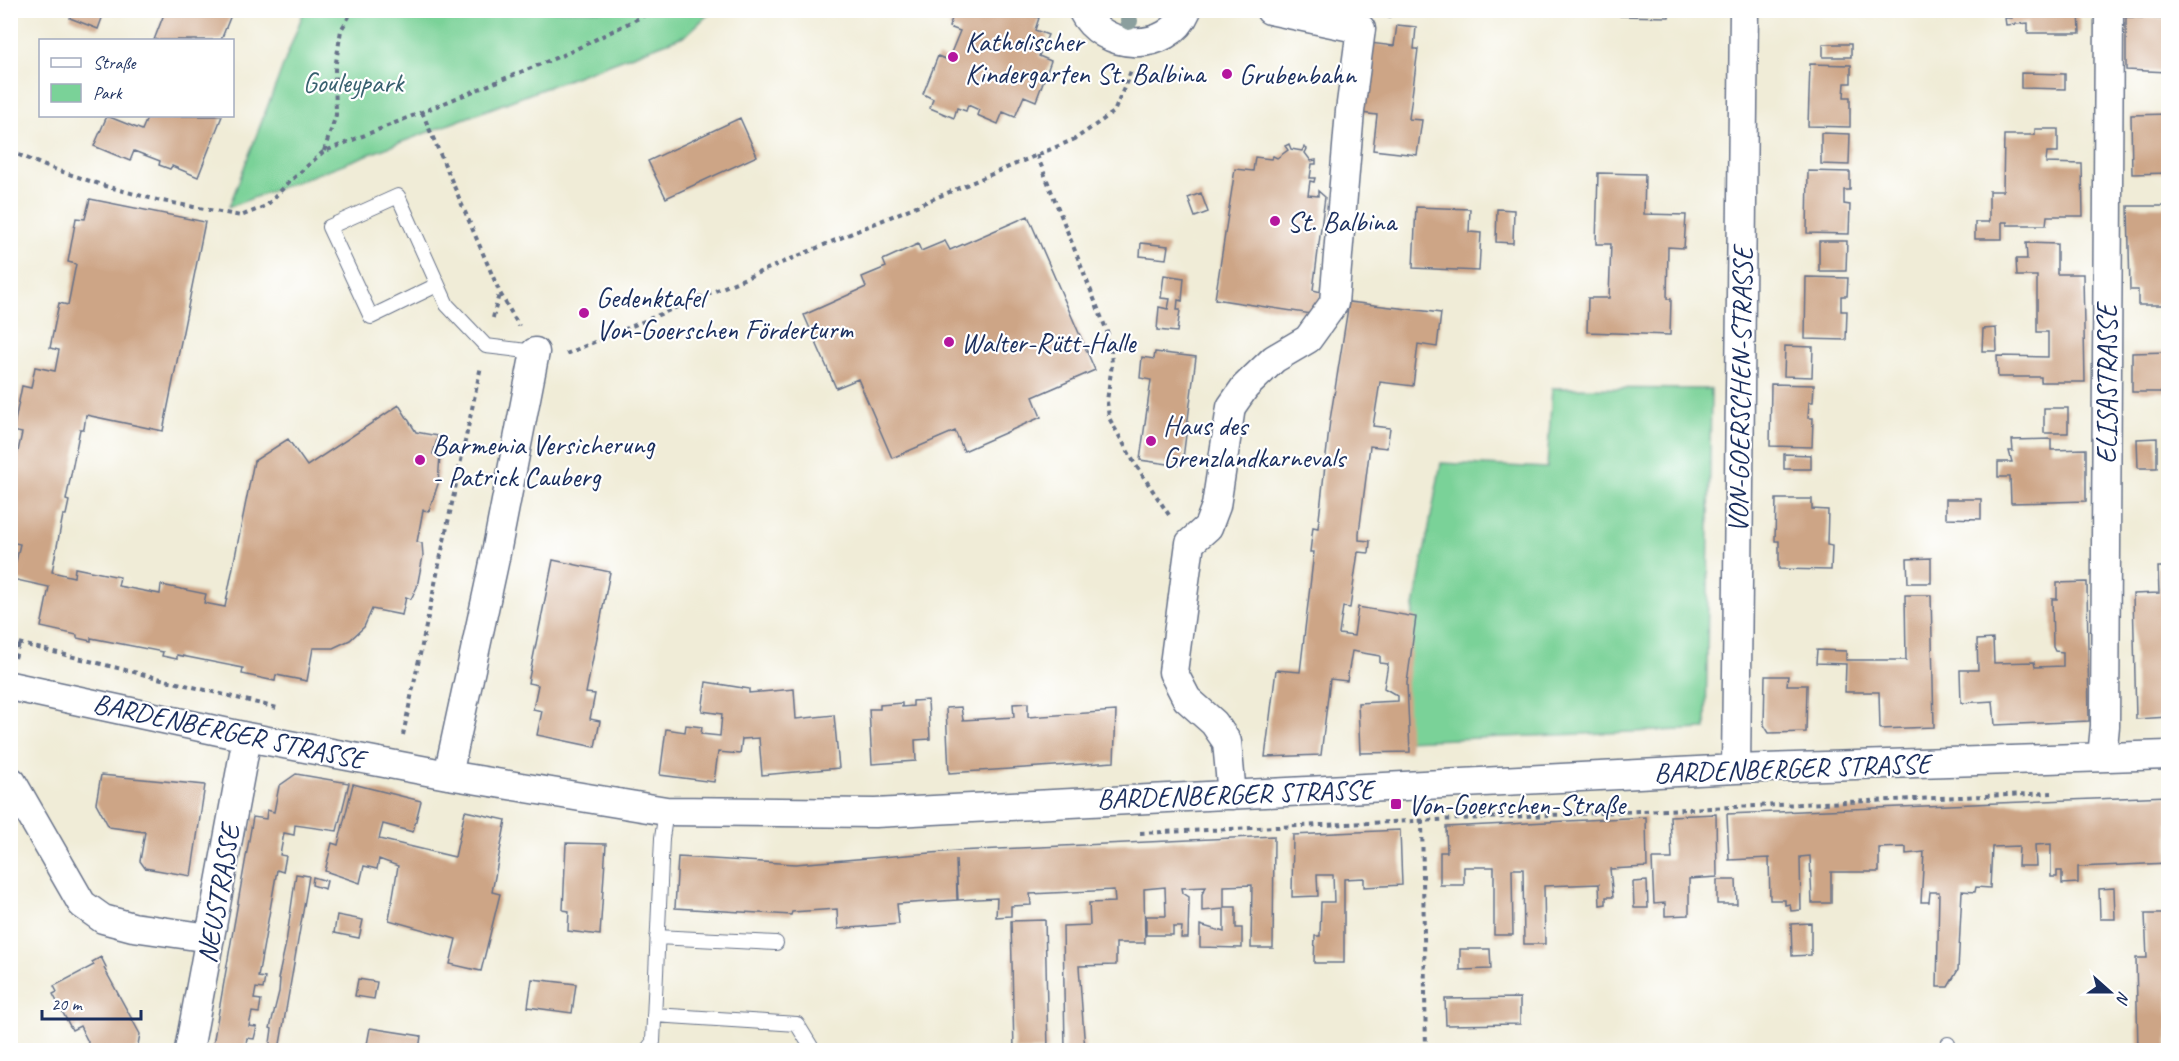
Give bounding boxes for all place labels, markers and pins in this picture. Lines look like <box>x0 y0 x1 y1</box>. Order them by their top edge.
place label: Katholischer Kindergarten St. Balbina <box>965 24 1207 91</box>
marker: Katholischer Kindergarten St. Balbina <box>946 50 960 64</box>
place label: Grubenbahn <box>1239 57 1357 92</box>
marker: Grubenbahn <box>1220 67 1234 81</box>
place label: St. Balbina <box>1287 204 1398 239</box>
marker: St. Balbina <box>1268 214 1282 228</box>
place label: Gedenktafel Von-Goerschen Förderturm <box>596 280 854 347</box>
marker: Gedenktafel Von-Goerschen Förderturm <box>577 306 591 320</box>
place label: Walter-Rütt-Halle <box>961 325 1137 360</box>
marker: Walter-Rütt-Halle <box>942 335 956 349</box>
place label: Haus des Grenzlandkarnevals <box>1163 408 1348 475</box>
place label: Barmenia Versicherung - Patrick Cauberg <box>432 427 655 494</box>
marker: Haus des Grenzlandkarnevals <box>1144 434 1158 448</box>
marker: Barmenia Versicherung - Patrick Cauberg <box>413 453 427 467</box>
place label: Von-Goerschen-Straße <box>1408 787 1627 822</box>
marker: Von-Goerschen-Straße <box>1389 797 1403 811</box>

